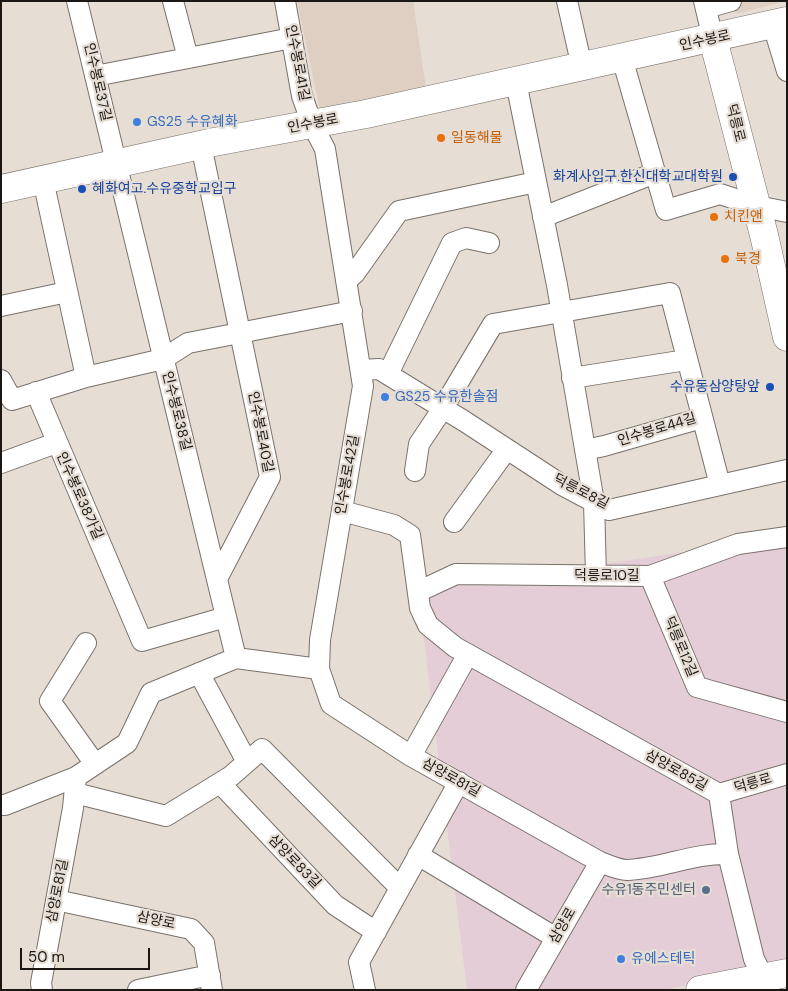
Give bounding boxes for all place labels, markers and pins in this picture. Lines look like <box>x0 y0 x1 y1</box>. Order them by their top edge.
place label: GS25 수유혜화 <box>147 114 238 130</box>
marker: GS25 수유혜화 <box>131 116 143 128</box>
place label: 일동해물 <box>451 130 503 146</box>
marker: 일동해물 <box>435 132 447 144</box>
place label: 화계사입구.한신대학교대학원 <box>553 169 723 185</box>
marker: 화계사입구.한신대학교대학원 <box>727 171 739 183</box>
place label: 혜화여고.수유중학교입구 <box>92 181 236 197</box>
marker: 혜화여고.수유중학교입구 <box>76 183 88 195</box>
place label: 치킨앤 <box>724 209 763 225</box>
marker: 치킨앤 <box>708 211 720 223</box>
place label: 북경 <box>735 251 761 267</box>
marker: 북경 <box>719 253 731 265</box>
place label: 수유동삼양탕앞 <box>670 379 760 395</box>
marker: 수유동삼양탕앞 <box>764 381 776 393</box>
place label: GS25 수유한솔점 <box>395 389 498 405</box>
marker: GS25 수유한솔점 <box>379 391 391 403</box>
place label: 수유1동주민센터 <box>601 882 696 898</box>
marker: 수유1동주민센터 <box>700 884 712 896</box>
place label: 유에스테틱 <box>631 951 695 967</box>
marker: 유에스테틱 <box>615 953 627 965</box>

